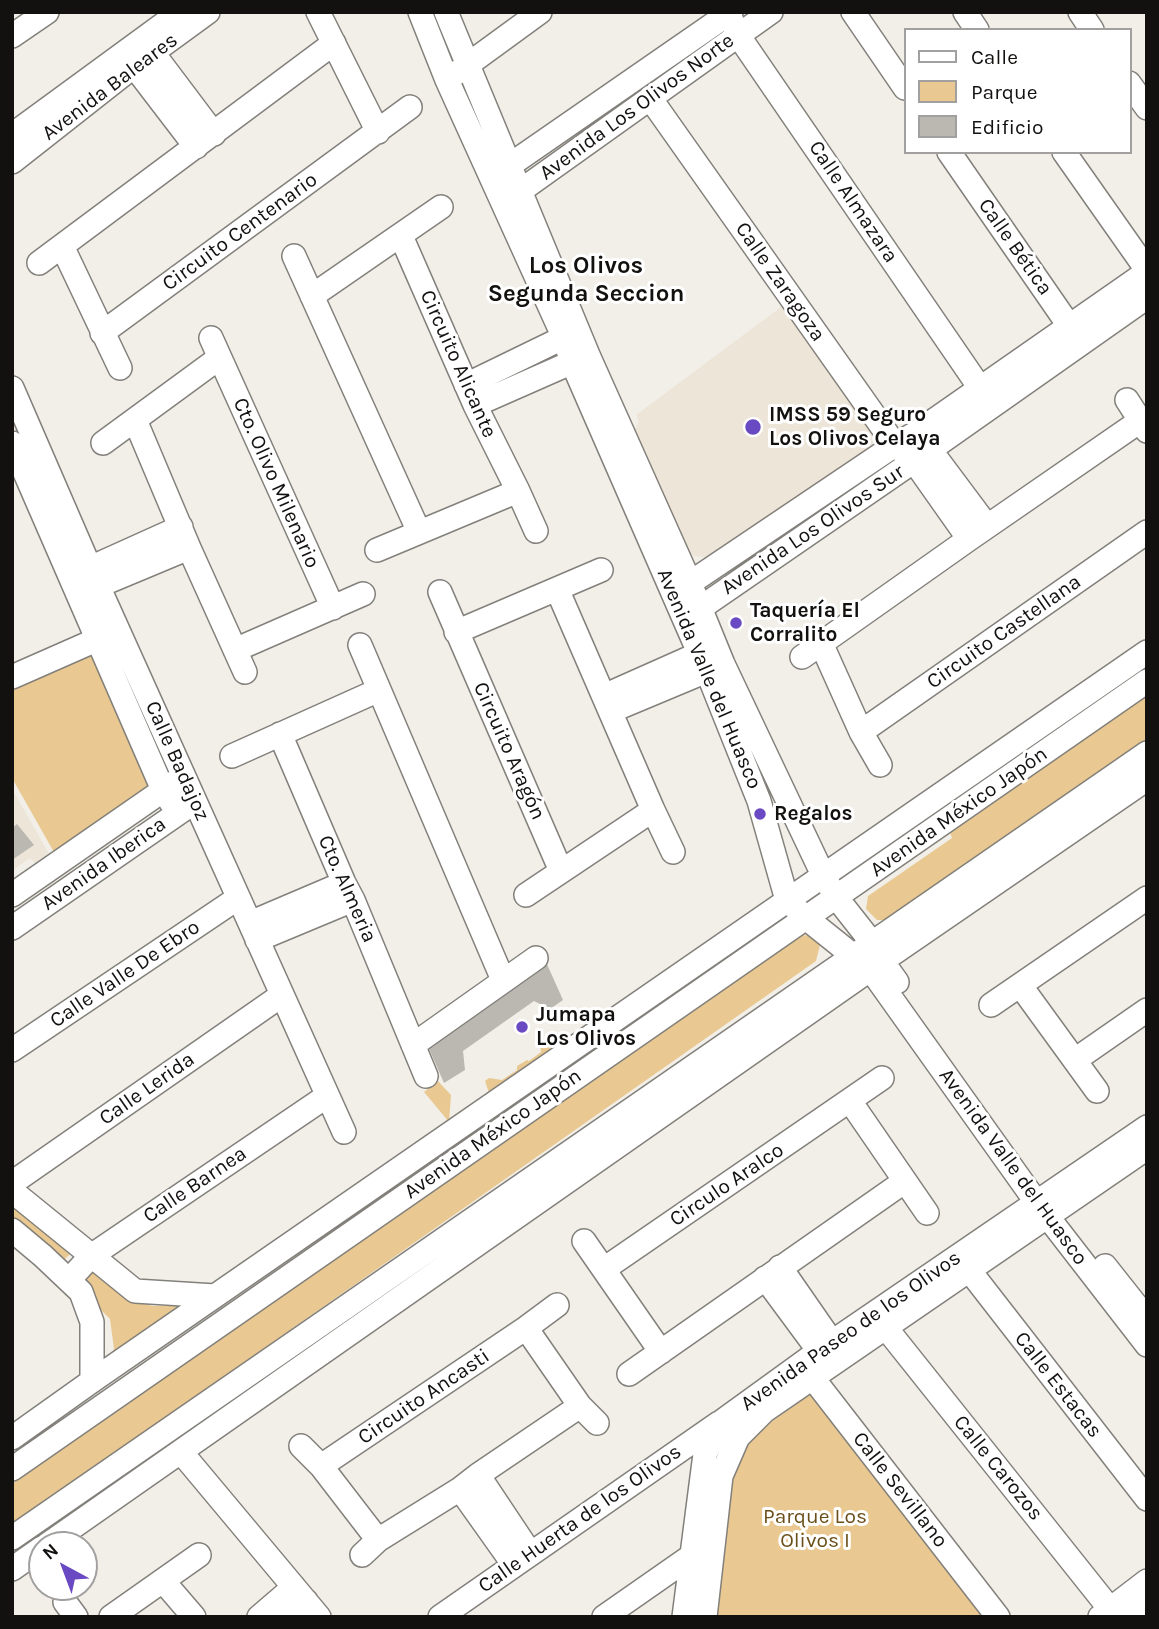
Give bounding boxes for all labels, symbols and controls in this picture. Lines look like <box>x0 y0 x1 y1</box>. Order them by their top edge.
street label: Avenida Baleares <box>37 28 183 146</box>
street label: Avenida Los Olivos Norte <box>535 28 739 186</box>
legend <box>904 28 1131 154</box>
text: Calle <box>971 45 1018 69</box>
text: Parque <box>971 80 1038 104</box>
text: Edificio <box>971 115 1044 139</box>
street label: Calle Almazara <box>803 136 903 268</box>
street label: Circuito Centenario <box>158 167 322 297</box>
street label: Calle Bética <box>972 194 1058 300</box>
street label: Calle Zaragoza <box>730 217 830 347</box>
district label: Los Olivos Segunda Seccion <box>488 252 684 308</box>
street label: Circuito Alicante <box>414 286 502 442</box>
street label: Cto. Olivo Milenario <box>227 394 325 572</box>
place label: IMSS 59 Seguro Los Olivos Celaya <box>769 402 940 452</box>
marker: IMSS 59 Seguro Los Olivos Celaya <box>743 417 763 437</box>
street label: Avenida Los Olivos Sur <box>717 459 909 601</box>
street label: Avenida Valle del Huasco <box>651 565 767 793</box>
street label: Circuito Castellana <box>922 569 1086 695</box>
place label: Taquería El Corralito <box>750 598 860 648</box>
marker: Taquería El Corralito <box>728 615 744 631</box>
street label: Circuito Aragón <box>467 678 551 824</box>
street label: Calle Badajoz <box>139 697 215 825</box>
street label: Avenida México Japón <box>866 741 1052 883</box>
place label: Regalos <box>774 801 853 827</box>
marker: Regalos <box>752 806 768 822</box>
street label: Avenida Iberica <box>37 812 171 916</box>
street label: Cto. Almeria <box>312 831 382 947</box>
street label: Calle Valle De Ebro <box>45 915 205 1033</box>
place label: Jumapa Los Olivos <box>536 1002 636 1052</box>
marker: Jumapa Los Olivos <box>514 1019 530 1035</box>
street label: Calle Lerida <box>95 1047 199 1131</box>
street label: Avenida México Japón <box>400 1063 586 1205</box>
street label: Avenida Valle del Huasco <box>933 1064 1093 1270</box>
street label: Circulo Aralco <box>665 1138 789 1232</box>
street label: Calle Barnea <box>139 1141 251 1229</box>
street label: Avenida Paseo de los Olivos <box>736 1245 966 1417</box>
street label: Calle Estacas <box>1009 1327 1107 1443</box>
street label: Circuito Ancasti <box>353 1344 495 1450</box>
street label: Calle Carozos <box>948 1410 1048 1526</box>
street label: Calle Sevillano <box>847 1427 953 1553</box>
street label: Calle Huerta de los Olivos <box>474 1439 686 1599</box>
park label: Parque Los Olivos I <box>763 1504 867 1554</box>
north arrow <box>28 1531 98 1601</box>
text: N <box>38 1539 63 1564</box>

